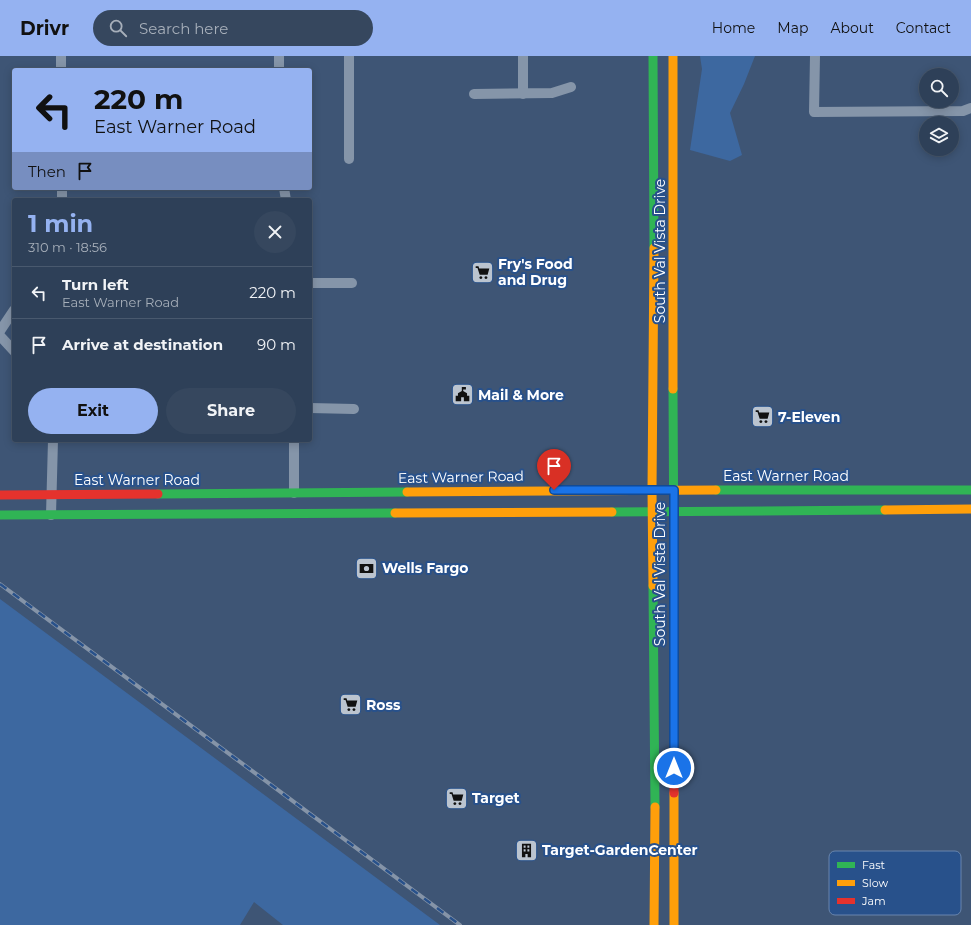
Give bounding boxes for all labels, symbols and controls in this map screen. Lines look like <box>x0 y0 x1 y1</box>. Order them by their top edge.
search box <box>93 10 373 46</box>
text: Drivr <box>20 17 69 40</box>
icon: search <box>107 17 129 39</box>
text: Search here <box>139 19 228 38</box>
text: Home <box>712 19 755 37</box>
text: Map <box>777 19 808 37</box>
text: About <box>830 19 874 37</box>
text: Contact <box>896 19 951 37</box>
map controls <box>919 68 959 156</box>
button: search <box>919 68 959 108</box>
text: 220 m <box>94 82 183 116</box>
icon: left <box>28 84 80 136</box>
text: East Warner Road <box>94 116 256 138</box>
button: layers <box>919 116 959 156</box>
icon: arrive <box>74 160 96 182</box>
text: Then <box>28 162 66 181</box>
street label: South Val Vista Drive <box>651 179 669 323</box>
text: 1 min <box>28 209 93 238</box>
button: close <box>254 211 296 253</box>
text: 310 m · 18:56 <box>28 239 107 255</box>
place label: Fry's Food and Drug <box>498 255 573 289</box>
supermarket icon: Fry's Food and Drug <box>470 259 496 285</box>
text: Turn left <box>62 275 129 294</box>
icon: left <box>28 282 50 304</box>
text: 220 m <box>249 283 296 302</box>
text: East Warner Road <box>62 294 179 310</box>
icon: arrive <box>28 334 50 356</box>
text: Arrive at destination <box>62 335 223 354</box>
text: 90 m <box>257 335 296 354</box>
public building icon: Mail & More <box>449 382 475 408</box>
place label: Mail & More <box>478 386 564 404</box>
button: Exit <box>28 388 158 434</box>
button: Share <box>166 388 296 434</box>
supermarket icon: 7-Eleven <box>749 404 775 430</box>
place label: 7-Eleven <box>778 408 840 426</box>
pin <box>537 449 571 490</box>
icon: arrive <box>543 455 565 477</box>
street label: East Warner Road <box>398 467 524 487</box>
street label: East Warner Road <box>723 467 849 485</box>
street label: East Warner Road <box>74 471 200 489</box>
street label: South Val Vista Drive <box>651 502 669 646</box>
bank icon: Wells Fargo <box>353 555 379 581</box>
place label: Wells Fargo <box>382 559 468 577</box>
supermarket icon: Ross <box>338 692 364 718</box>
place label: Ross <box>366 696 401 714</box>
position arrow <box>653 747 695 789</box>
supermarket icon: Target <box>443 785 469 811</box>
place label: Target <box>472 789 520 807</box>
building icon: Target-GardenCenter <box>513 837 539 863</box>
place label: Target-GardenCenter <box>542 841 698 859</box>
legend <box>829 851 961 915</box>
text: Fast <box>862 858 886 872</box>
text: Slow <box>862 876 888 890</box>
text: Jam <box>861 894 886 908</box>

